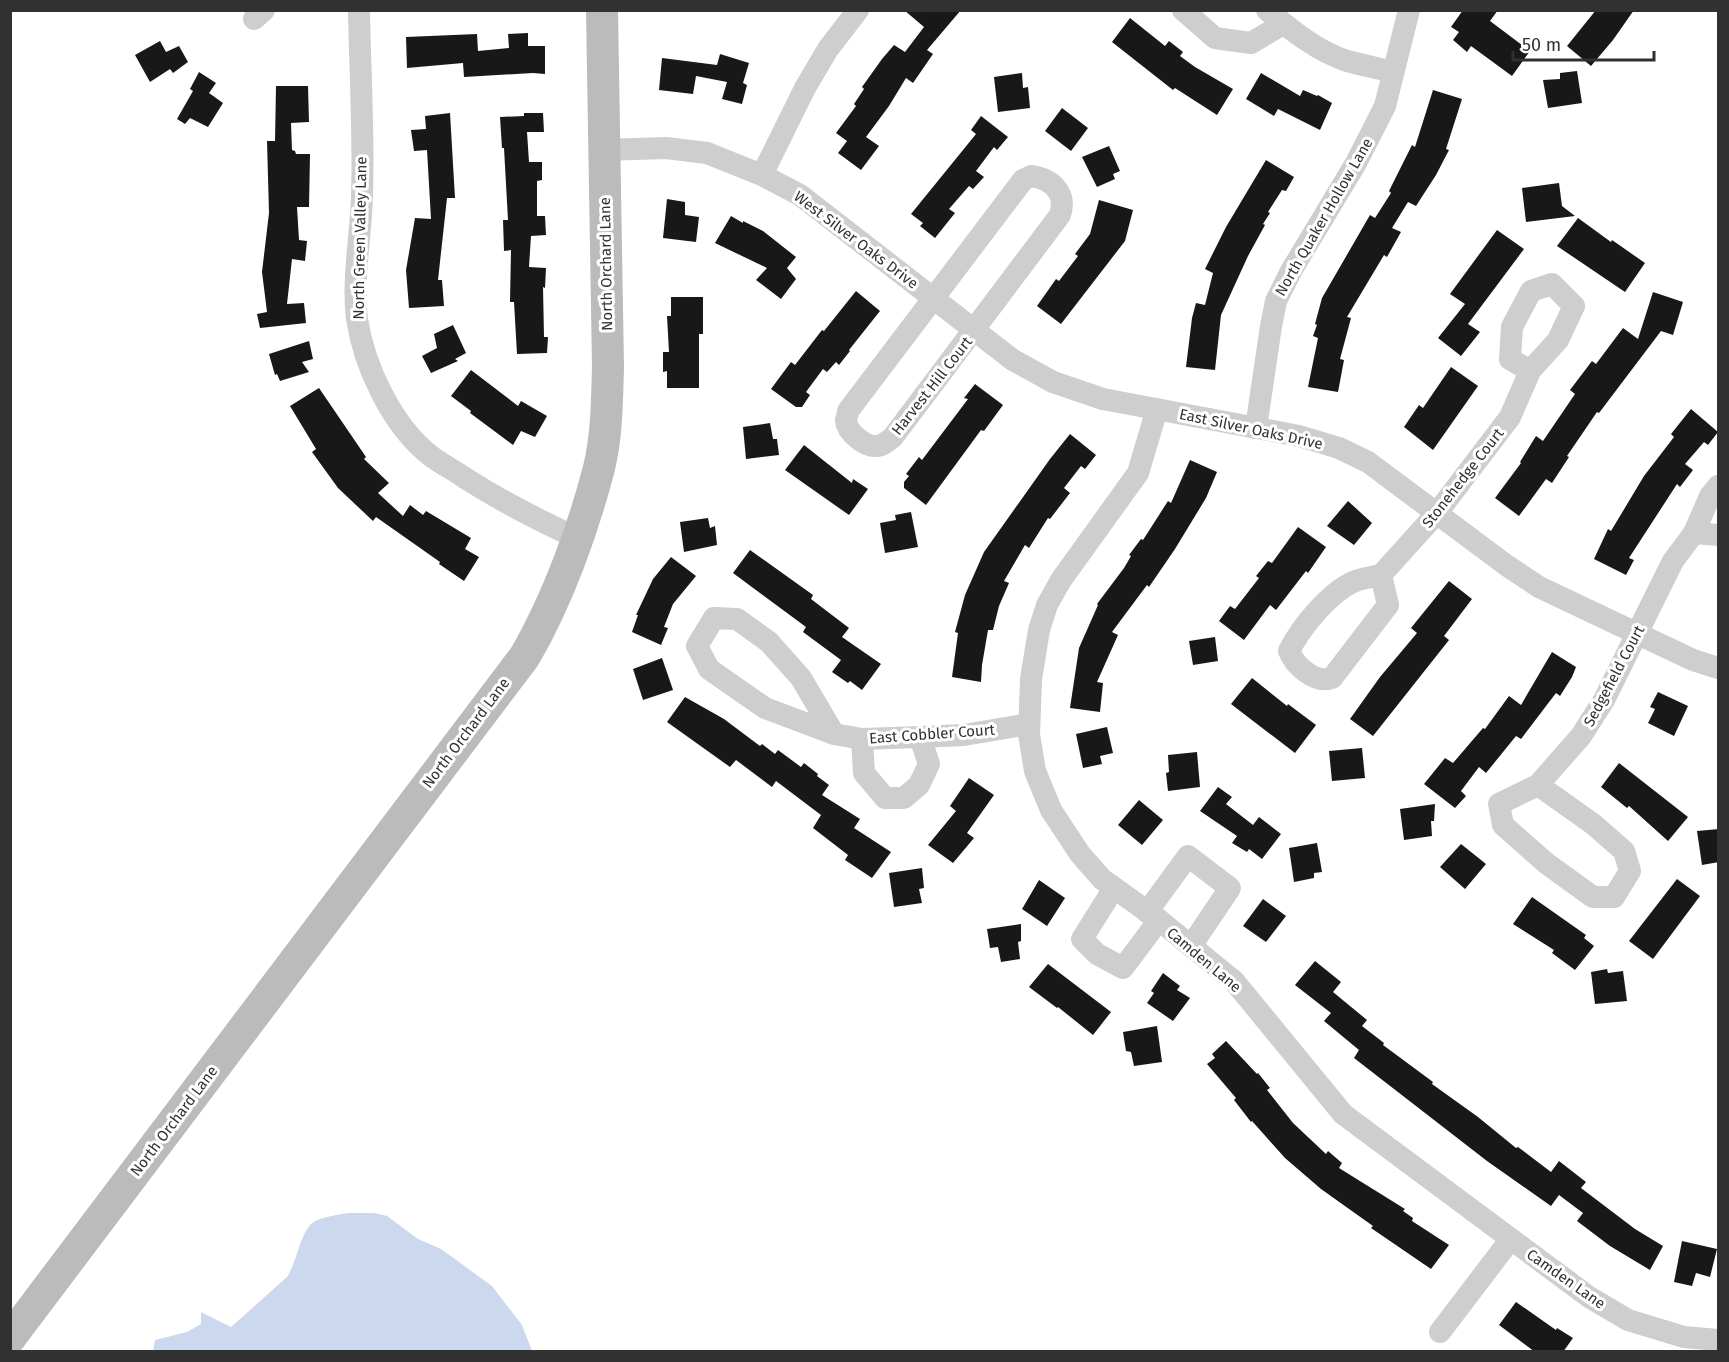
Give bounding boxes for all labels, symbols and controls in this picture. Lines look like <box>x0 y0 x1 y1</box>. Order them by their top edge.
scale bar <box>1513 24 1654 62</box>
text: 50 m <box>1522 34 1561 56</box>
street label: North Quaker Hollow Lane <box>1271 135 1377 299</box>
street label: North Green Valley Lane <box>350 156 370 320</box>
street label: West Silver Oaks Drive <box>790 187 922 293</box>
street label: North Orchard Lane <box>596 197 616 331</box>
street label: Harvest Hill Court <box>888 333 976 439</box>
street label: East Silver Oaks Drive <box>1178 405 1324 453</box>
street label: Stonehedge Court <box>1418 424 1508 531</box>
street label: Sedgefield Court <box>1580 622 1648 730</box>
street label: North Orchard Lane <box>419 674 513 792</box>
street label: East Cobbler Court <box>869 721 996 747</box>
street label: Camden Lane <box>1163 924 1245 996</box>
street label: North Orchard Lane <box>127 1062 221 1180</box>
street label: Camden Lane <box>1523 1245 1609 1313</box>

